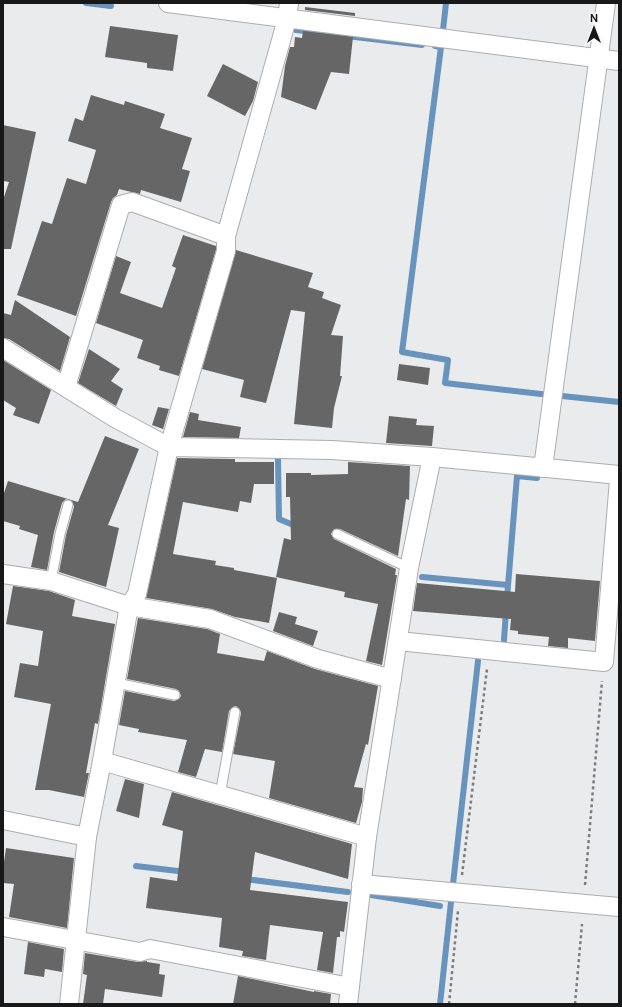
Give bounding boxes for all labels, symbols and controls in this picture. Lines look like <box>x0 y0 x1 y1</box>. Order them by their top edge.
north arrow <box>574 8 614 48</box>
text: N <box>590 11 598 25</box>

